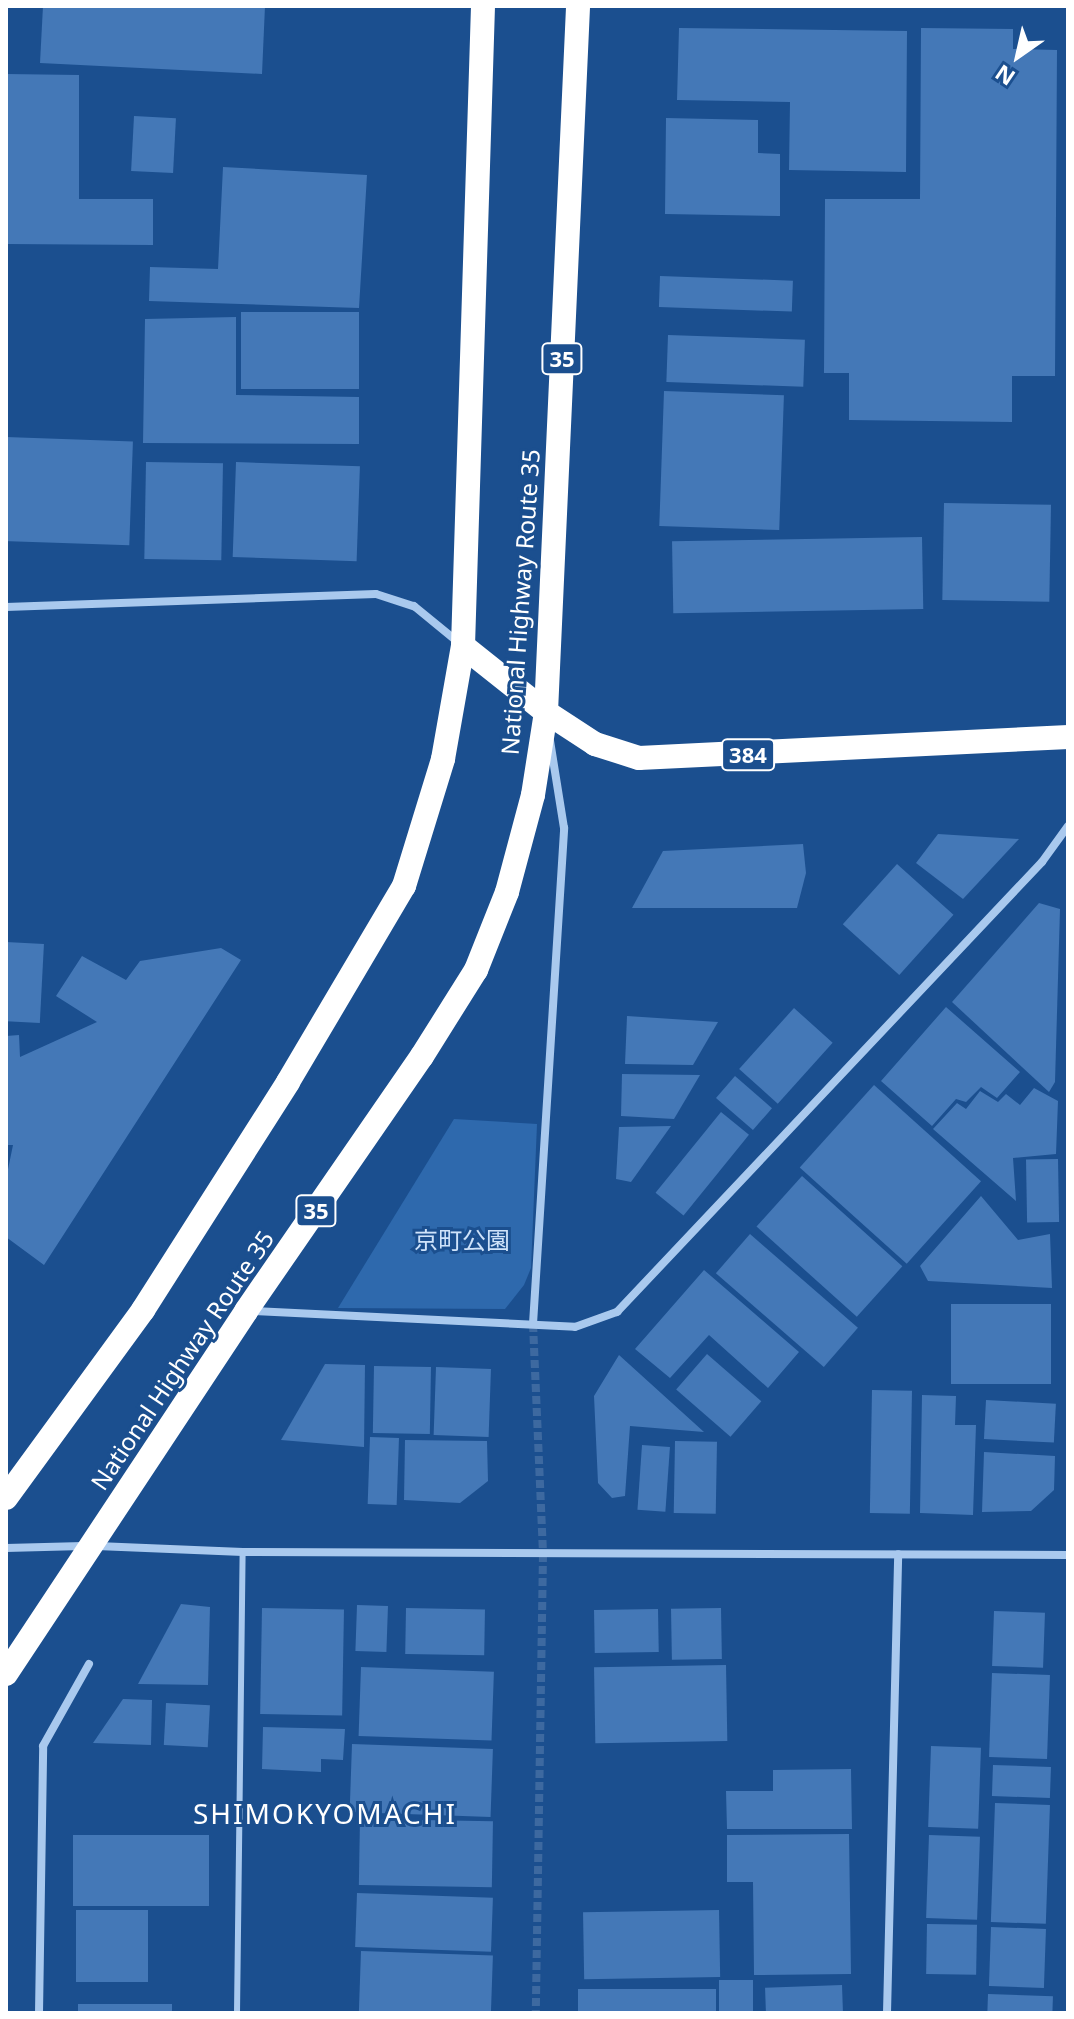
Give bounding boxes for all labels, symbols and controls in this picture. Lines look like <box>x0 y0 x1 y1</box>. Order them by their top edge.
north arrow <box>978 16 1058 96</box>
text: N <box>989 58 1020 93</box>
road number: 35 <box>540 341 584 377</box>
street label: National Highway Route 35 <box>495 448 545 756</box>
road number: 384 <box>720 737 776 773</box>
road number: 35 <box>294 1193 338 1229</box>
street label: National Highway Route 35 <box>84 1225 280 1495</box>
park label: 京町公園 <box>414 1226 510 1254</box>
district label: SHIMOKYOMACHI <box>193 1796 457 1830</box>

